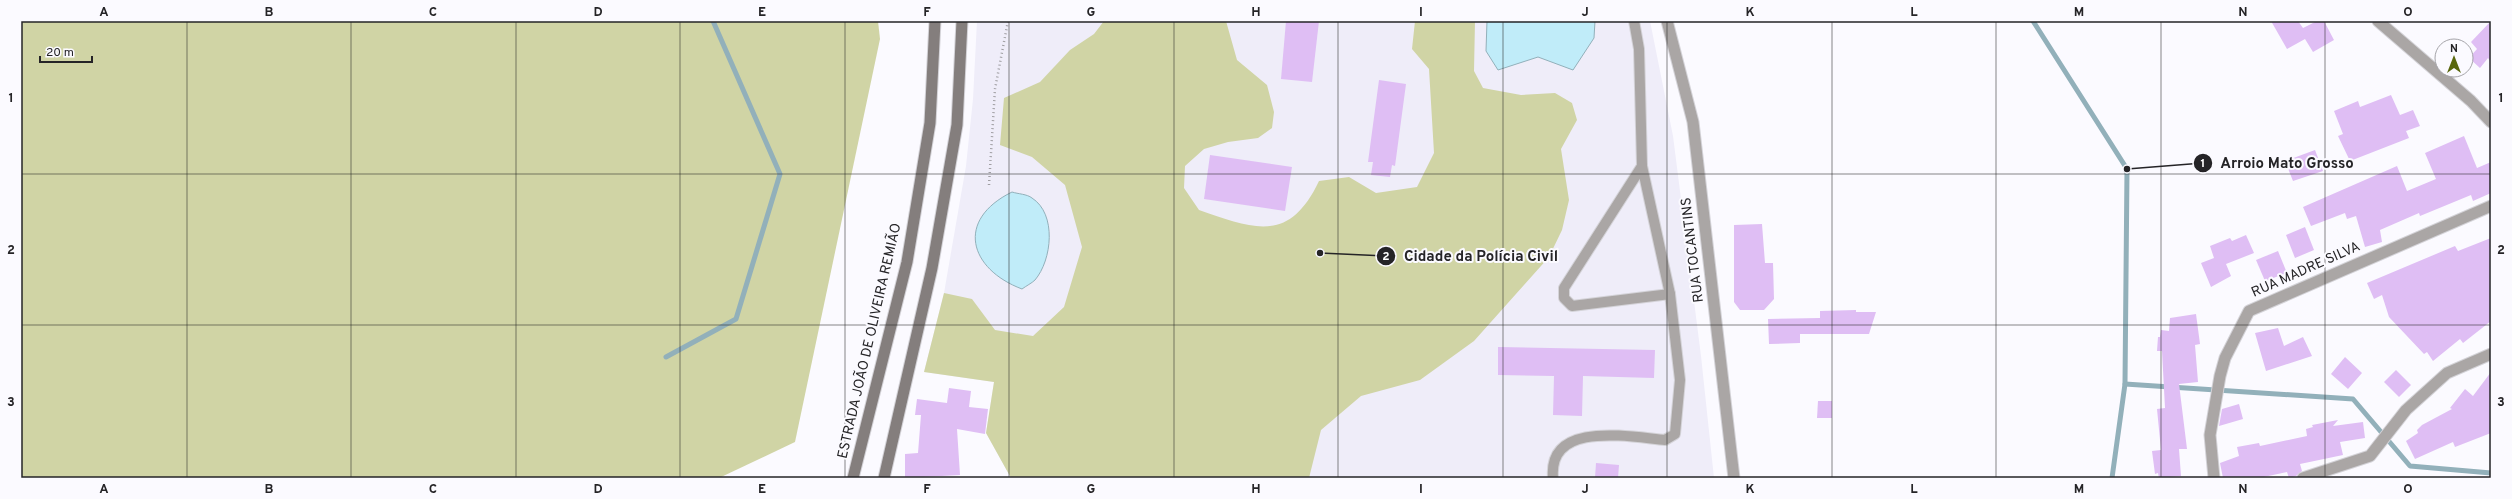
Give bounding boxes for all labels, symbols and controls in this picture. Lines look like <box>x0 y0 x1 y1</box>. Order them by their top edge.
text: A <box>99 5 109 21</box>
text: B <box>265 5 274 21</box>
text: C <box>429 5 437 21</box>
text: D <box>593 5 603 21</box>
text: E <box>758 5 766 21</box>
text: F <box>923 5 931 21</box>
text: G <box>1087 5 1096 21</box>
text: H <box>1251 5 1261 21</box>
text: I <box>1419 5 1423 21</box>
text: J <box>1581 5 1589 21</box>
text: K <box>1745 5 1755 21</box>
text: L <box>1910 5 1918 21</box>
text: M <box>2074 5 2084 21</box>
text: N <box>2238 5 2248 21</box>
text: O <box>2403 5 2413 21</box>
scale bar <box>40 38 92 64</box>
north arrow <box>2434 38 2474 78</box>
text: N <box>2450 42 2458 56</box>
text: 20 m <box>46 45 74 61</box>
text: 1 <box>8 91 14 107</box>
text: 1 <box>2498 91 2504 107</box>
callout: Arroio Mato Grosso <box>2193 149 2362 176</box>
text: Arroio Mato Grosso <box>2220 155 2354 174</box>
text: 1 <box>2201 156 2205 172</box>
street label: RUA TOCANTINS <box>1678 196 1708 304</box>
street label: ESTRADA JOÃO DE OLIVEIRA REMIÃO <box>835 222 905 460</box>
street label: RUA MADRE SILVA <box>2249 238 2363 302</box>
callout: Cidade da Polícia Civil <box>1376 242 1566 269</box>
text: 2 <box>7 243 15 259</box>
text: 2 <box>2497 243 2505 259</box>
text: Cidade da Polícia Civil <box>1404 248 1558 267</box>
text: 2 <box>1382 249 1390 265</box>
text: 3 <box>7 395 15 411</box>
text: 3 <box>2497 395 2505 411</box>
text: A <box>99 482 109 498</box>
text: B <box>265 482 274 498</box>
text: C <box>429 482 437 498</box>
text: D <box>593 482 603 498</box>
text: E <box>758 482 766 498</box>
text: F <box>923 482 931 498</box>
text: G <box>1087 482 1096 498</box>
text: H <box>1251 482 1261 498</box>
text: I <box>1419 482 1423 498</box>
text: J <box>1581 482 1589 498</box>
text: K <box>1745 482 1755 498</box>
text: L <box>1910 482 1918 498</box>
text: M <box>2074 482 2084 498</box>
text: N <box>2238 482 2248 498</box>
text: O <box>2403 482 2413 498</box>

